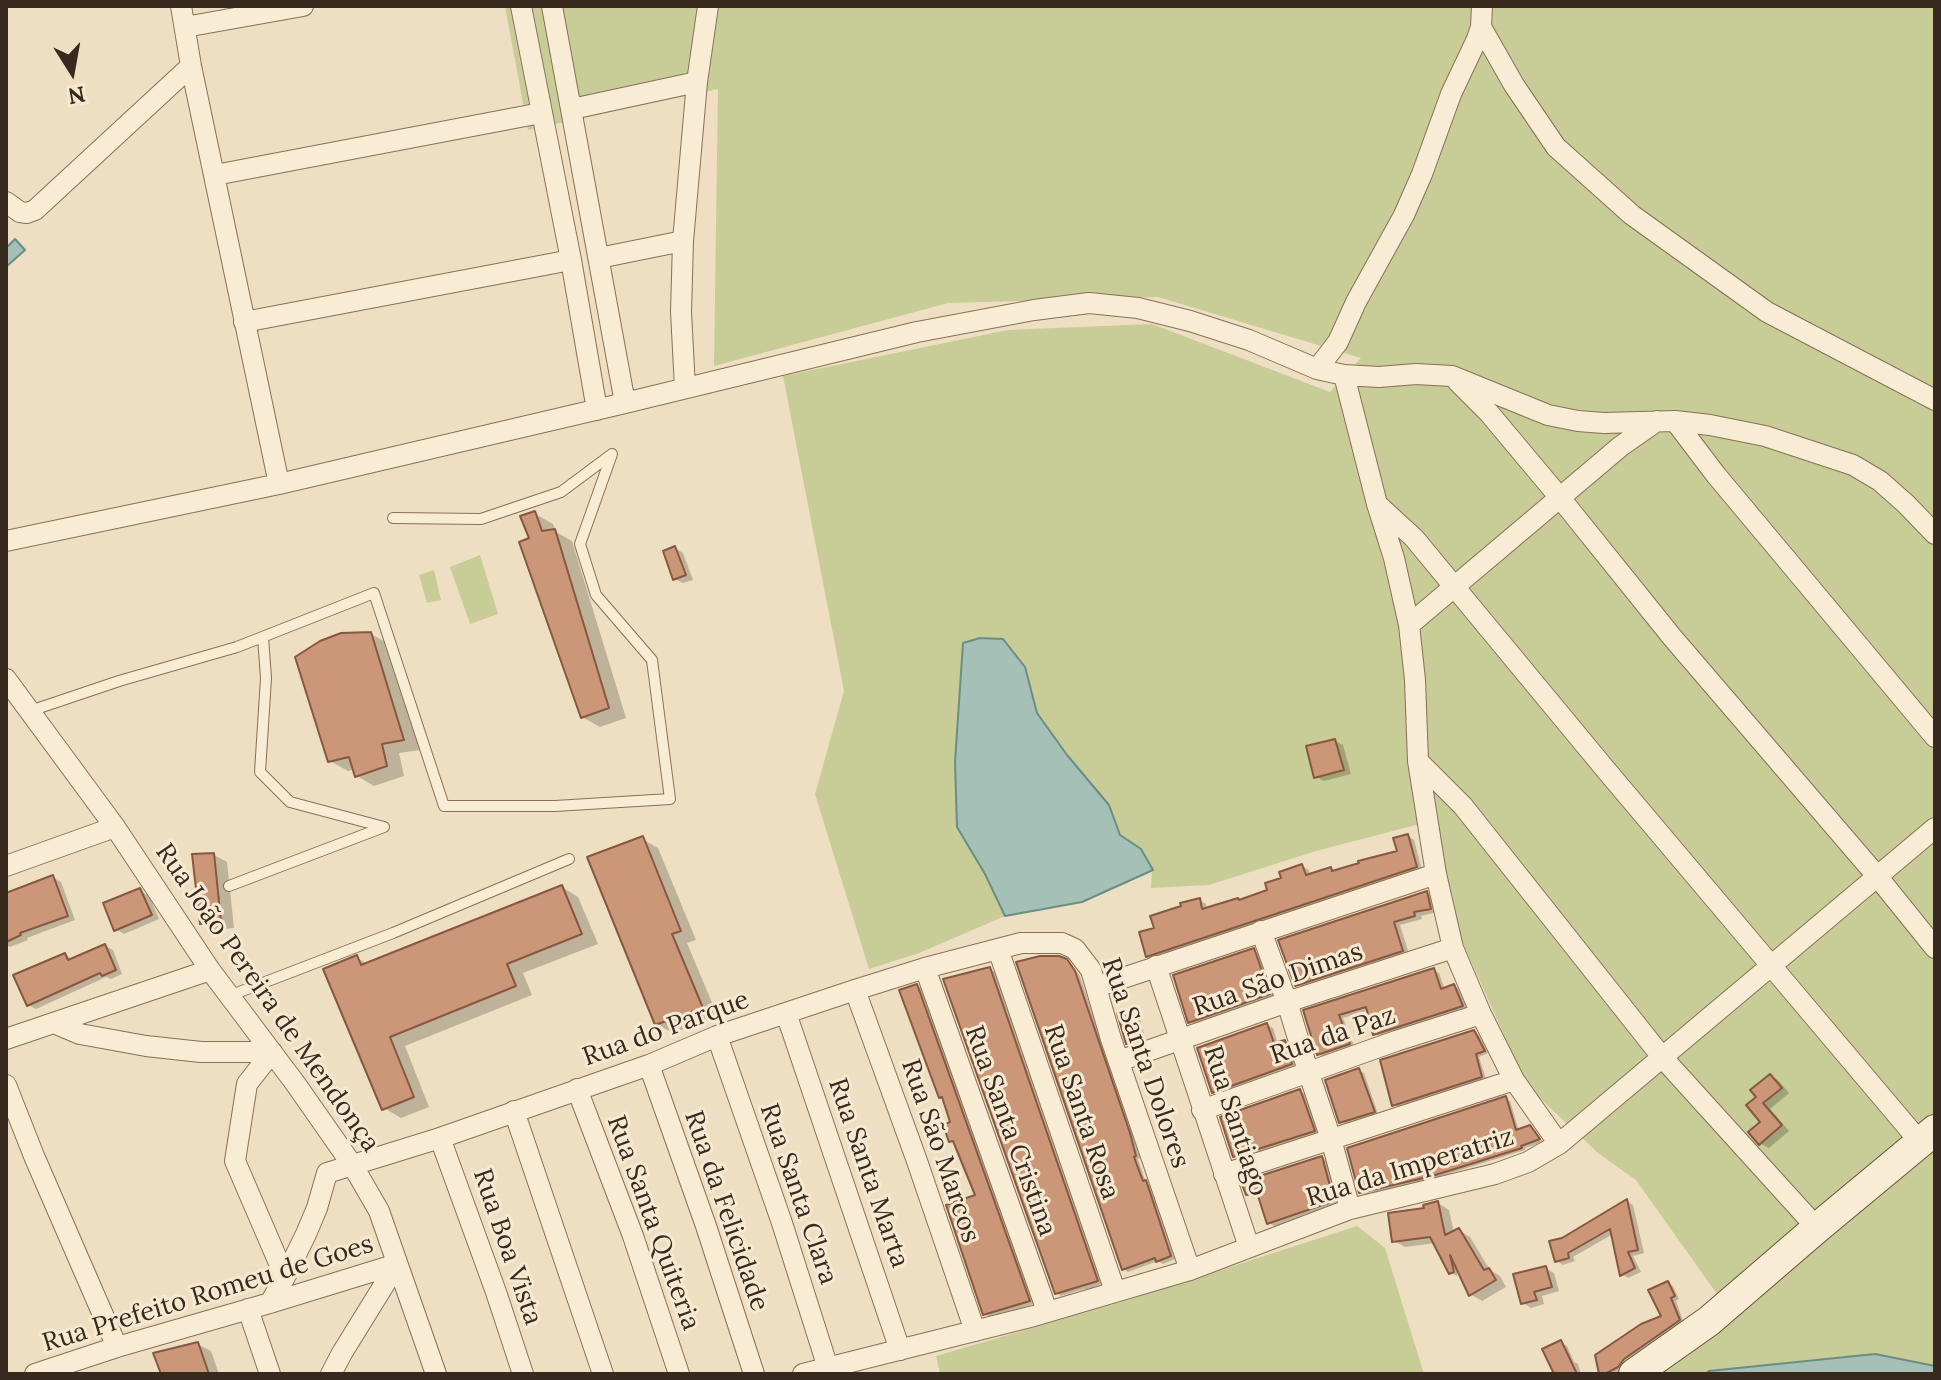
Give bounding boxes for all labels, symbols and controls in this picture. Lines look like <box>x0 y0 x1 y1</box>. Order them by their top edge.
north arrow <box>32 32 112 112</box>
text: N <box>66 80 88 111</box>
street label: Rua João Pereira de Mendonça <box>148 838 386 1158</box>
street label: Rua São Dimas <box>1189 936 1367 1024</box>
street label: Rua Santa Dolores <box>1094 954 1196 1172</box>
street label: Rua do Parque <box>579 985 753 1073</box>
street label: Rua da Paz <box>1266 1000 1400 1072</box>
street label: Rua Santa Rosa <box>1036 1020 1126 1204</box>
street label: Rua Santa Cristina <box>957 1022 1063 1240</box>
street label: Rua Santiago <box>1196 1042 1274 1200</box>
street label: Rua São Marcos <box>894 1055 986 1247</box>
street label: Rua Santa Marta <box>821 1074 915 1272</box>
street label: Rua Santa Clara <box>752 1099 844 1289</box>
street label: Rua da Felicidade <box>677 1107 775 1315</box>
street label: Rua Santa Quiteria <box>600 1111 706 1335</box>
street label: Rua da Imperatriz <box>1302 1122 1518 1214</box>
street label: Rua Boa Vista <box>466 1165 548 1329</box>
street label: Rua Prefeito Romeu de Goes <box>39 1229 377 1359</box>

